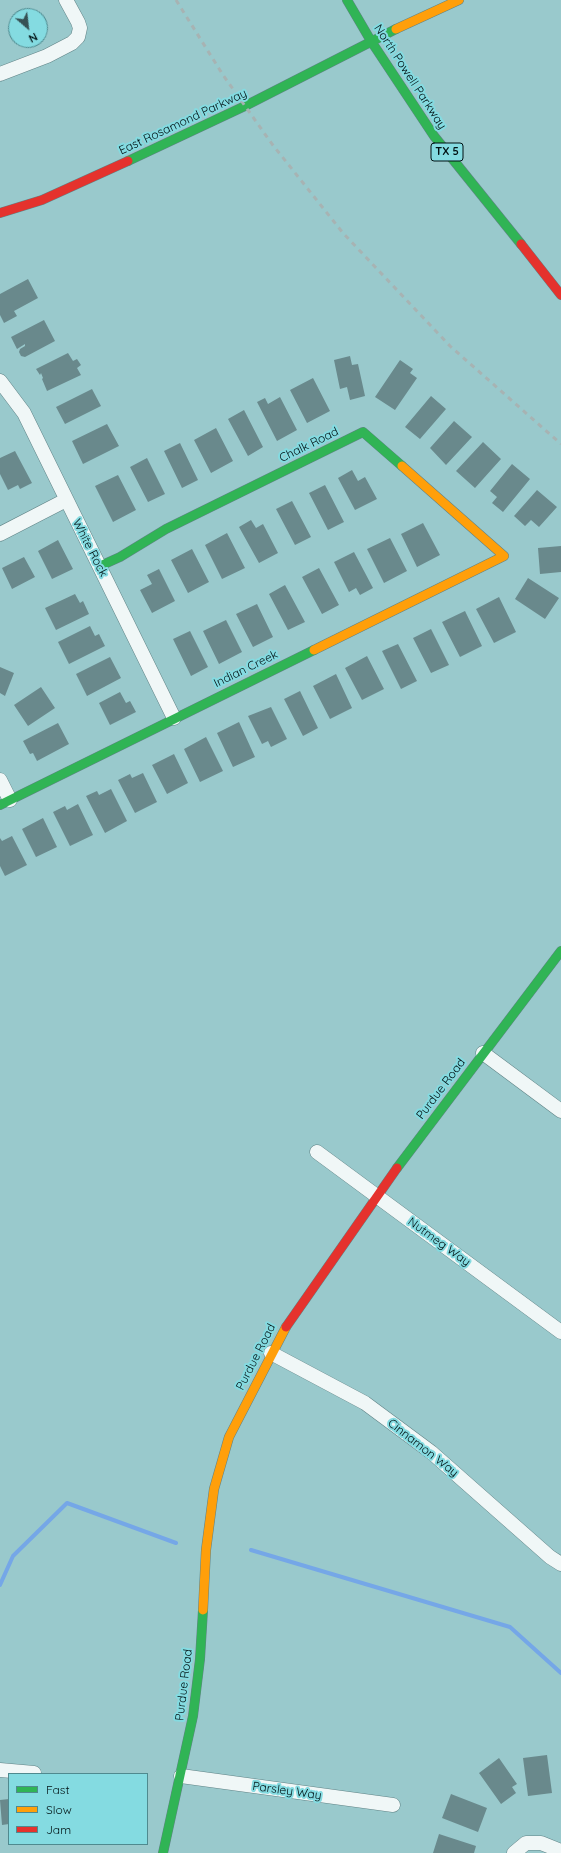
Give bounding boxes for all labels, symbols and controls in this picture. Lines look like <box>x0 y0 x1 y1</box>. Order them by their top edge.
north arrow <box>8 8 48 48</box>
street label: North Powell Parkway <box>371 22 449 132</box>
text: N <box>26 30 40 46</box>
street label: East Rosamond Parkway <box>117 86 249 158</box>
road number: TX 5 <box>431 143 463 161</box>
street label: Chalk Road <box>277 424 341 466</box>
street label: White Rock <box>69 517 111 579</box>
street label: Indian Creek <box>212 647 280 691</box>
street label: Purdue Road <box>413 1056 469 1122</box>
street label: Nutmeg Way <box>405 1215 473 1269</box>
street label: Purdue Road <box>233 1321 279 1393</box>
street label: Cinnamon Way <box>385 1416 461 1480</box>
street label: Purdue Road <box>172 1648 196 1722</box>
legend <box>8 1773 148 1845</box>
street label: Parsley Way <box>252 1779 322 1803</box>
text: Fast <box>46 1782 70 1797</box>
text: Slow <box>46 1802 72 1817</box>
text: Jam <box>46 1822 71 1837</box>

